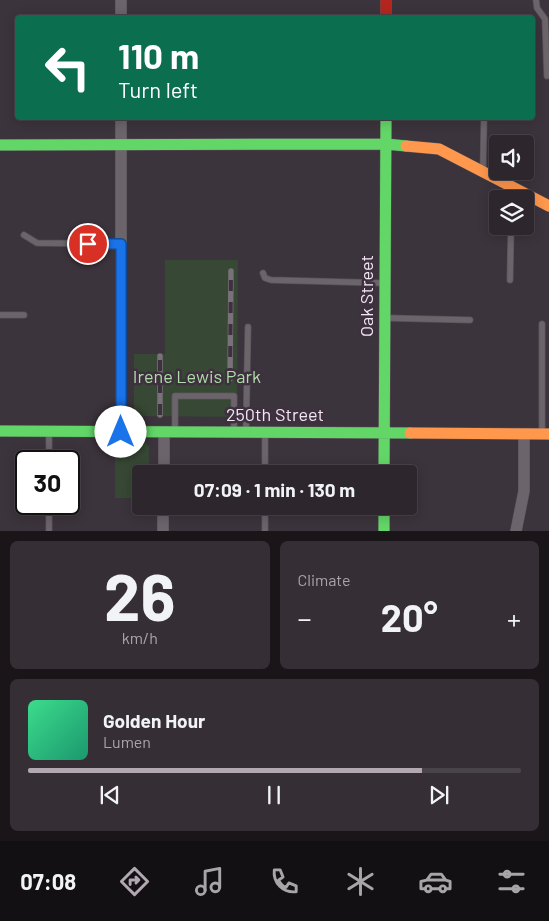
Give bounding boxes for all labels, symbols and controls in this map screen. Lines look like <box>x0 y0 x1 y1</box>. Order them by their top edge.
text: 110 m <box>118 34 199 76</box>
icon: left <box>35 35 100 100</box>
text: Turn left <box>118 76 198 102</box>
map controls <box>489 135 534 235</box>
button: sound <box>489 135 534 180</box>
button: layers <box>489 190 534 235</box>
pin <box>67 223 109 265</box>
icon: arrive <box>74 230 102 258</box>
street label: Oak Street <box>355 255 377 337</box>
park label: Irene Lewis Park <box>133 365 261 387</box>
street label: 250th Street <box>226 403 324 425</box>
position arrow <box>94 405 146 457</box>
speed limit sign: 30 <box>15 450 80 515</box>
text: 07:09 · 1 min · 130 m <box>194 478 355 501</box>
text: 26 <box>104 556 175 634</box>
text: Climate <box>298 570 350 589</box>
text: 20° <box>381 594 438 640</box>
text: − <box>298 601 312 635</box>
text: + <box>507 601 521 635</box>
text: km/h <box>122 628 158 647</box>
text: Golden Hour <box>103 709 205 732</box>
text: Lumen <box>103 732 151 751</box>
icon: previous <box>96 781 124 809</box>
icon: pause <box>260 781 288 809</box>
icon: next <box>425 781 453 809</box>
icon: directions <box>117 864 152 899</box>
icon: music <box>192 864 227 899</box>
icon: phone <box>267 864 302 899</box>
icon: climate <box>343 864 378 899</box>
icon: car <box>418 864 453 899</box>
icon: filters <box>494 864 529 899</box>
text: 07:08 <box>20 868 76 894</box>

